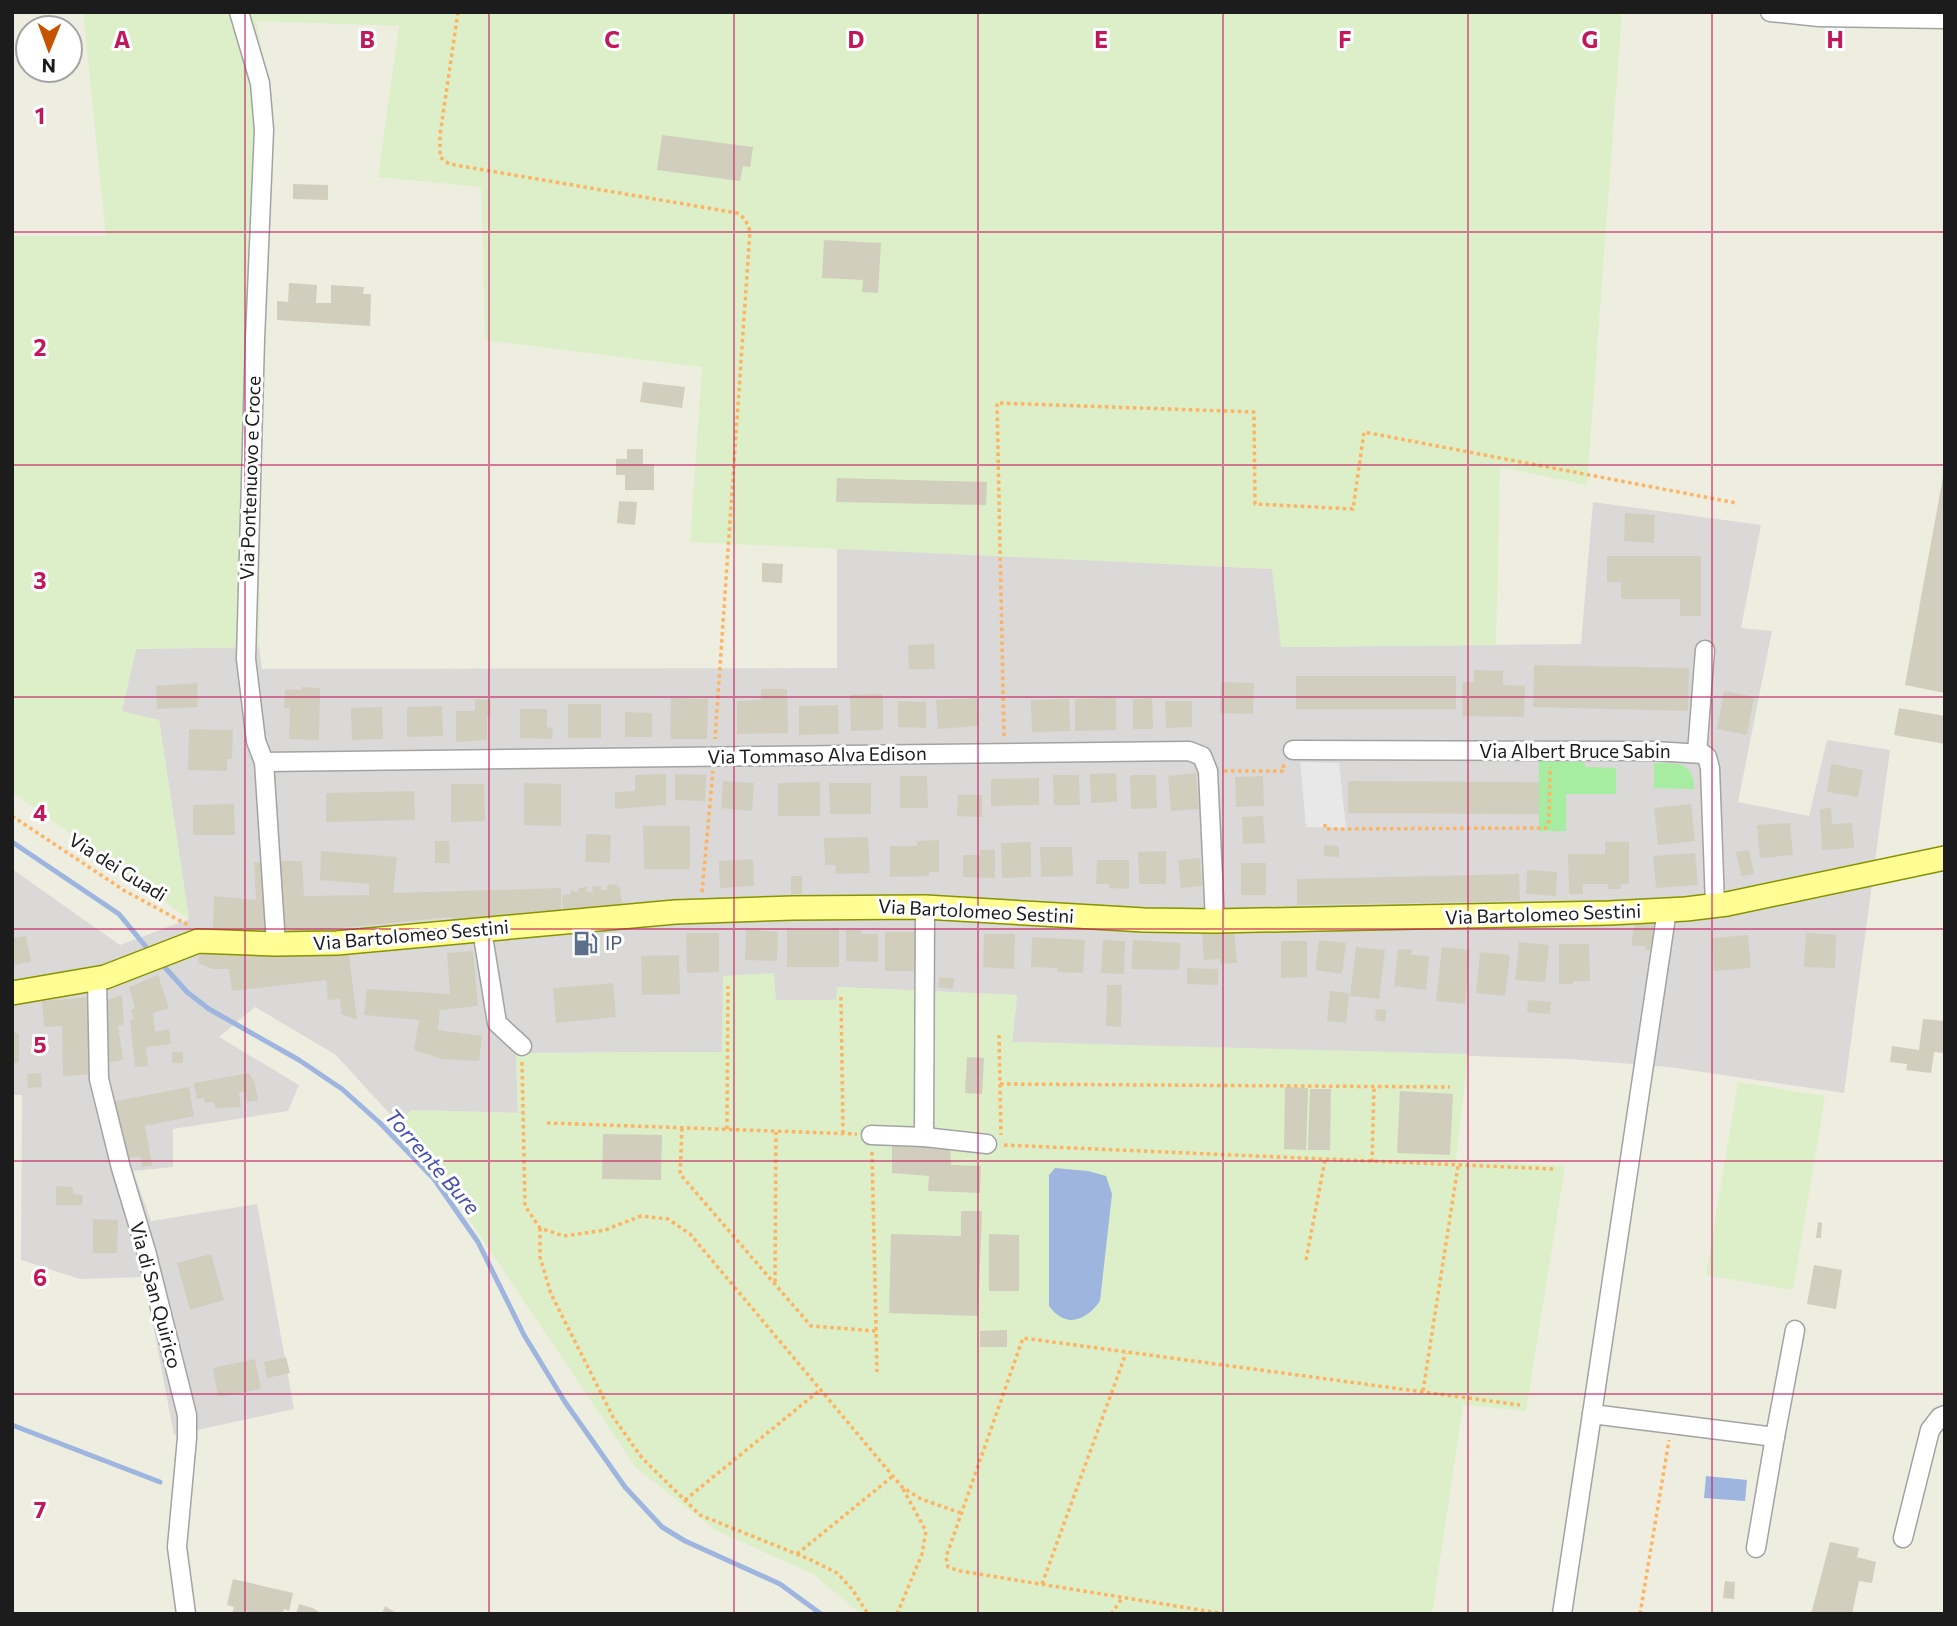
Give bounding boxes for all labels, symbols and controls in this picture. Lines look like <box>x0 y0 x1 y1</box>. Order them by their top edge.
north arrow <box>14 14 84 84</box>
text: A <box>114 25 131 53</box>
text: B <box>359 25 375 53</box>
text: C <box>604 25 620 53</box>
text: D <box>848 25 865 53</box>
text: E <box>1094 25 1108 53</box>
text: F <box>1338 25 1352 53</box>
text: G <box>1582 25 1598 53</box>
text: H <box>1826 25 1844 53</box>
text: N <box>41 55 56 78</box>
text: 1 <box>35 101 45 129</box>
text: 2 <box>33 333 47 361</box>
street label: Via Pontenuovo e Croce <box>234 375 265 581</box>
text: 3 <box>33 566 47 594</box>
street label: Via Albert Bruce Sabin <box>1479 739 1671 762</box>
street label: Via Tommaso Alva Edison <box>707 741 927 768</box>
text: 4 <box>33 798 47 826</box>
street label: Via dei Guadi <box>65 827 172 906</box>
street label: Via Bartolomeo Sestini <box>877 894 1075 927</box>
street label: Via Bartolomeo Sestini <box>1445 899 1641 928</box>
street label: Via Bartolomeo Sestini <box>312 914 510 955</box>
fuel station icon: IP <box>571 929 599 957</box>
place label: IP <box>605 931 622 954</box>
text: 5 <box>33 1030 47 1058</box>
water label: Torrente Bure <box>380 1103 486 1219</box>
street label: Via di San Quirico <box>126 1219 187 1371</box>
text: 6 <box>33 1263 47 1291</box>
text: 7 <box>34 1495 46 1523</box>

